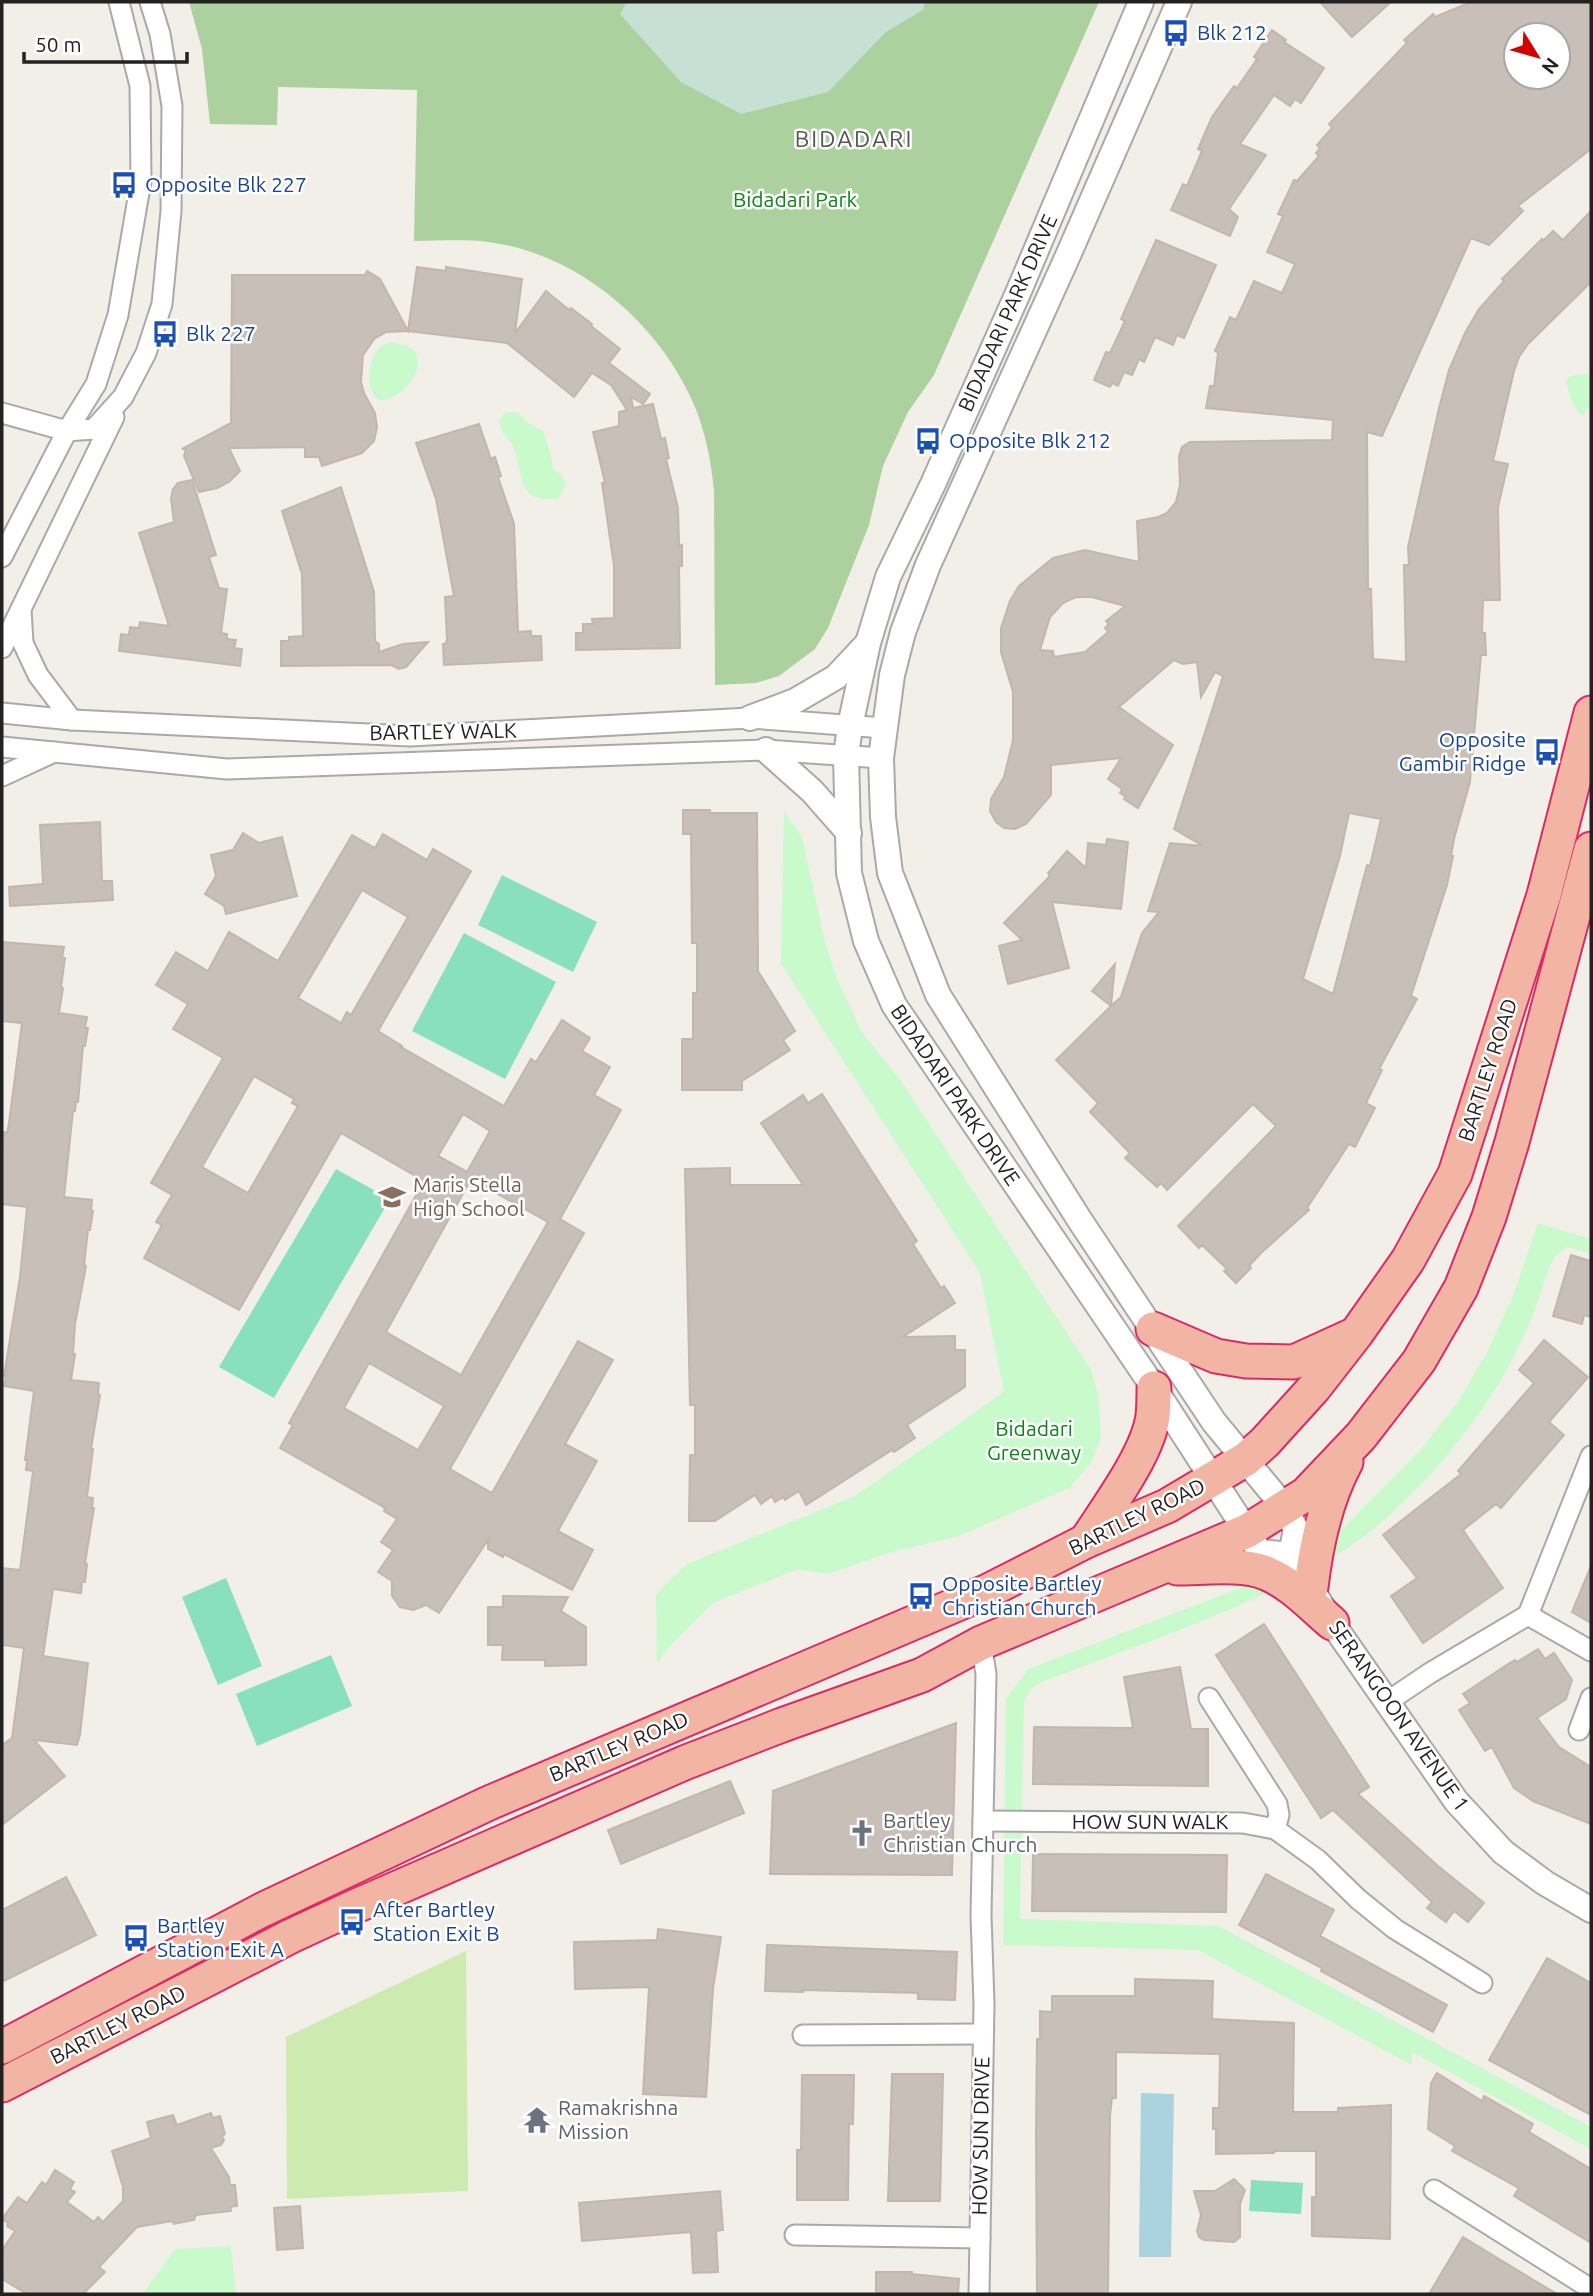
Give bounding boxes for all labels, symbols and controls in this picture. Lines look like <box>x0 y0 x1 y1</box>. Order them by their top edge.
bus stop icon: Blk 212 <box>1161 18 1191 48</box>
place label: Blk 212 <box>1197 20 1267 44</box>
scale bar <box>24 21 187 65</box>
north arrow <box>1502 21 1572 91</box>
text: 50 m <box>35 32 82 56</box>
text: N <box>1538 54 1564 79</box>
district label: BIDADARI <box>795 126 913 151</box>
bus stop icon: Opposite Blk 227 <box>109 170 139 200</box>
place label: Opposite Blk 227 <box>145 172 307 196</box>
park label: Bidadari Park <box>733 187 857 211</box>
street label: BIDADARI PARK DRIVE <box>953 210 1061 415</box>
bus stop icon: Blk 227 <box>150 319 180 349</box>
place label: Blk 227 <box>186 321 256 345</box>
bus stop icon: Opposite Blk 212 <box>913 426 943 456</box>
place label: Opposite Blk 212 <box>949 428 1111 452</box>
street label: BARTLEY WALK <box>369 718 517 744</box>
place label: Opposite Gambir Ridge <box>1399 727 1526 775</box>
bus stop icon: Opposite Gambir Ridge <box>1532 737 1562 767</box>
street label: BARTLEY ROAD <box>1453 995 1521 1144</box>
street label: BIDADARI PARK DRIVE <box>886 999 1025 1189</box>
place label: Maris Stella High School <box>413 1172 524 1220</box>
school or university icon: Maris Stella High School <box>377 1182 407 1212</box>
park label: Bidadari Greenway <box>987 1416 1081 1464</box>
street label: BARTLEY ROAD <box>1064 1473 1209 1560</box>
place label: Opposite Bartley Christian Church <box>942 1571 1102 1619</box>
bus stop icon: Opposite Bartley Christian Church <box>906 1581 936 1611</box>
street label: SERANGOON AVENUE 1 <box>1325 1616 1475 1815</box>
street label: BARTLEY ROAD <box>545 1706 692 1786</box>
place label: Bartley Christian Church <box>883 1808 1038 1856</box>
street label: HOW SUN WALK <box>1072 1809 1228 1833</box>
church icon: Bartley Christian Church <box>847 1818 877 1848</box>
place label: After Bartley Station Exit B <box>373 1897 500 1945</box>
bus stop icon: After Bartley Station Exit B <box>337 1907 367 1937</box>
place label: Bartley Station Exit A <box>157 1913 284 1961</box>
bus stop icon: Bartley Station Exit A <box>121 1923 151 1953</box>
street label: BARTLEY ROAD <box>46 1980 189 2069</box>
street label: HOW SUN DRIVE <box>967 2056 993 2216</box>
place label: Ramakrishna Mission <box>558 2095 678 2143</box>
temple icon: Ramakrishna Mission <box>522 2105 552 2135</box>

